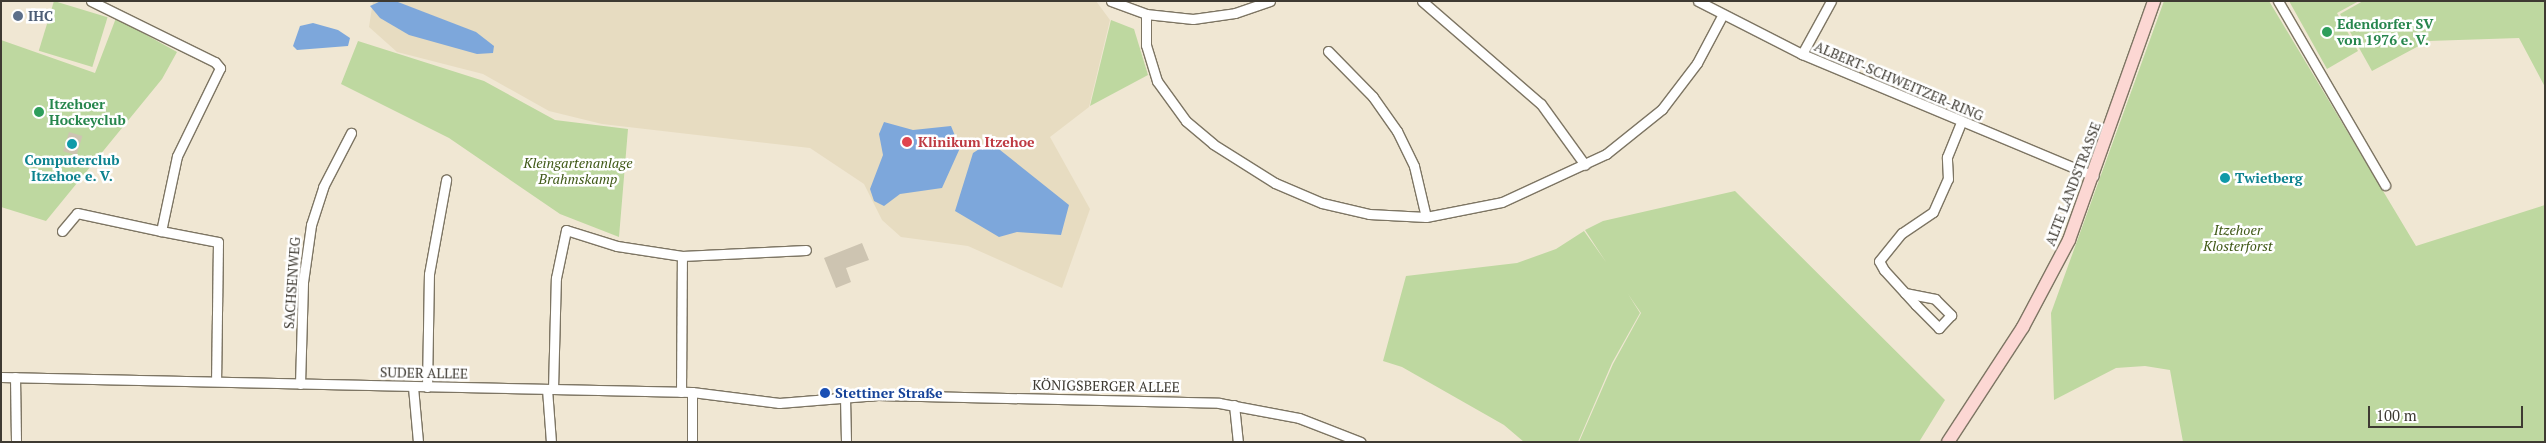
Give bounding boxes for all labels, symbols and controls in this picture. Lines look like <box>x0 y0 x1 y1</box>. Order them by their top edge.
place label: IHC <box>28 8 53 24</box>
marker: IHC <box>12 10 24 22</box>
place label: Edendorfer SV von 1976 e. V. <box>2337 16 2434 48</box>
marker: Edendorfer SV von 1976 e. V. <box>2321 26 2333 38</box>
street label: ALBERT-SCHWEITZER-RING <box>1812 38 1986 124</box>
place label: Itzehoer Hockeyclub <box>49 96 126 128</box>
marker: Itzehoer Hockeyclub <box>33 106 45 118</box>
street label: ALTE LANDSTRASSE <box>2042 120 2104 248</box>
place label: Klinikum Itzehoe <box>918 134 1035 150</box>
marker: Klinikum Itzehoe <box>900 135 914 149</box>
marker: Computerclub Itzehoe e. V. <box>66 138 78 150</box>
place label: Computerclub Itzehoe e. V. <box>25 152 119 184</box>
park label: Kleingartenanlage Brahmskamp <box>523 155 633 188</box>
place label: Twietberg <box>2235 170 2303 186</box>
marker: Twietberg <box>2219 172 2231 184</box>
park label: Itzehoer Klosterforst <box>2203 222 2273 254</box>
street label: SACHSENWEG <box>280 236 304 330</box>
street label: SUDER ALLEE <box>380 364 468 382</box>
street label: KÖNIGSBERGER ALLEE <box>1032 376 1180 396</box>
place label: Stettiner Straße <box>835 385 943 401</box>
marker: Stettiner Straße <box>819 387 831 399</box>
scale bar <box>2371 396 2526 428</box>
text: 100 m <box>2376 405 2417 425</box>

